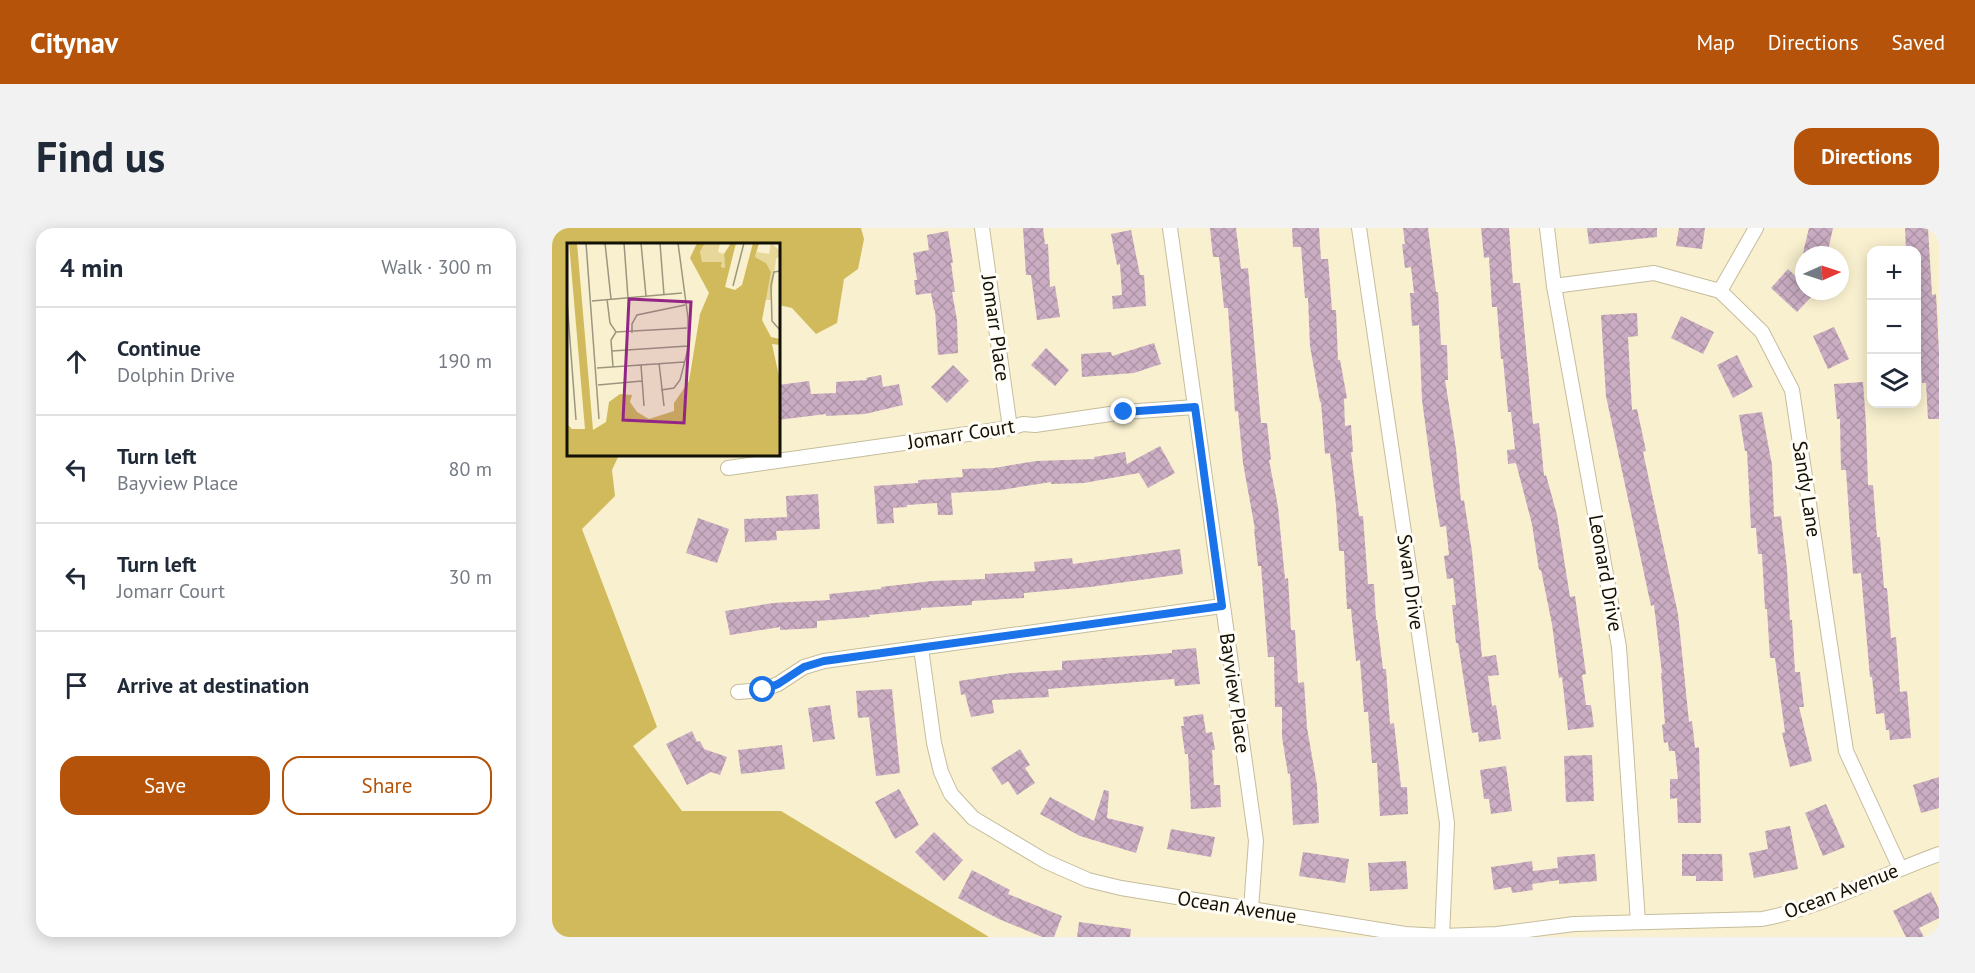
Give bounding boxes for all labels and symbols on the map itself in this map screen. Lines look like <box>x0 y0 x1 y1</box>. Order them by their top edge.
inset map <box>567 243 780 456</box>
north arrow <box>1795 246 1849 300</box>
street label: Jomarr Place <box>976 272 1016 383</box>
route end <box>1110 398 1136 424</box>
street label: Jomarr Court <box>905 413 1017 455</box>
street label: Sandy Lane <box>1787 439 1827 539</box>
street label: Leonard Drive <box>1583 512 1629 634</box>
street label: Swan Drive <box>1391 532 1431 632</box>
street label: Bayview Place <box>1214 631 1256 755</box>
route start <box>749 676 775 702</box>
street label: Ocean Avenue <box>1780 857 1902 925</box>
street label: Ocean Avenue <box>1175 885 1299 929</box>

